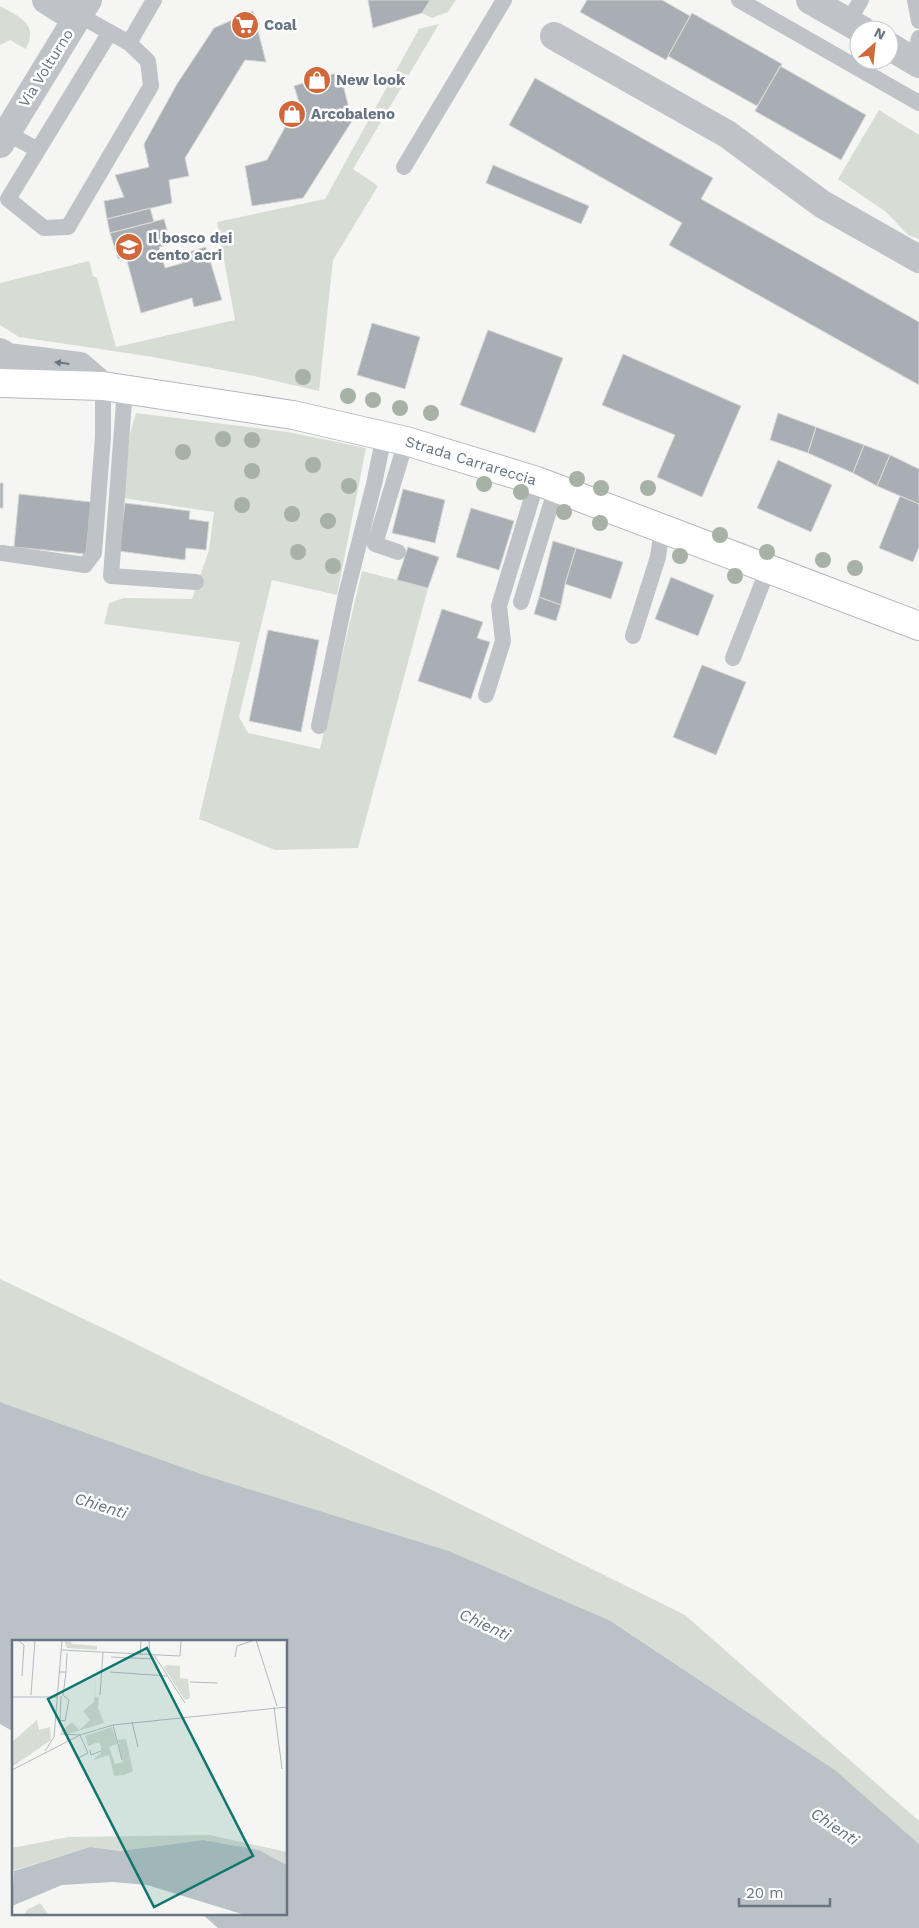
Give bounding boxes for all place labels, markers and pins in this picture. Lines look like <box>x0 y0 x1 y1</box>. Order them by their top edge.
supermarket icon: Coal <box>230 10 260 40</box>
place label: Coal <box>264 16 297 34</box>
shop icon: New look <box>302 65 332 95</box>
place label: New look <box>336 71 406 89</box>
shop icon: Arcobaleno <box>277 99 307 129</box>
place label: Arcobaleno <box>311 105 395 123</box>
place label: Il bosco dei cento acri <box>148 229 232 264</box>
school or university icon: Il bosco dei cento acri <box>114 232 144 262</box>

